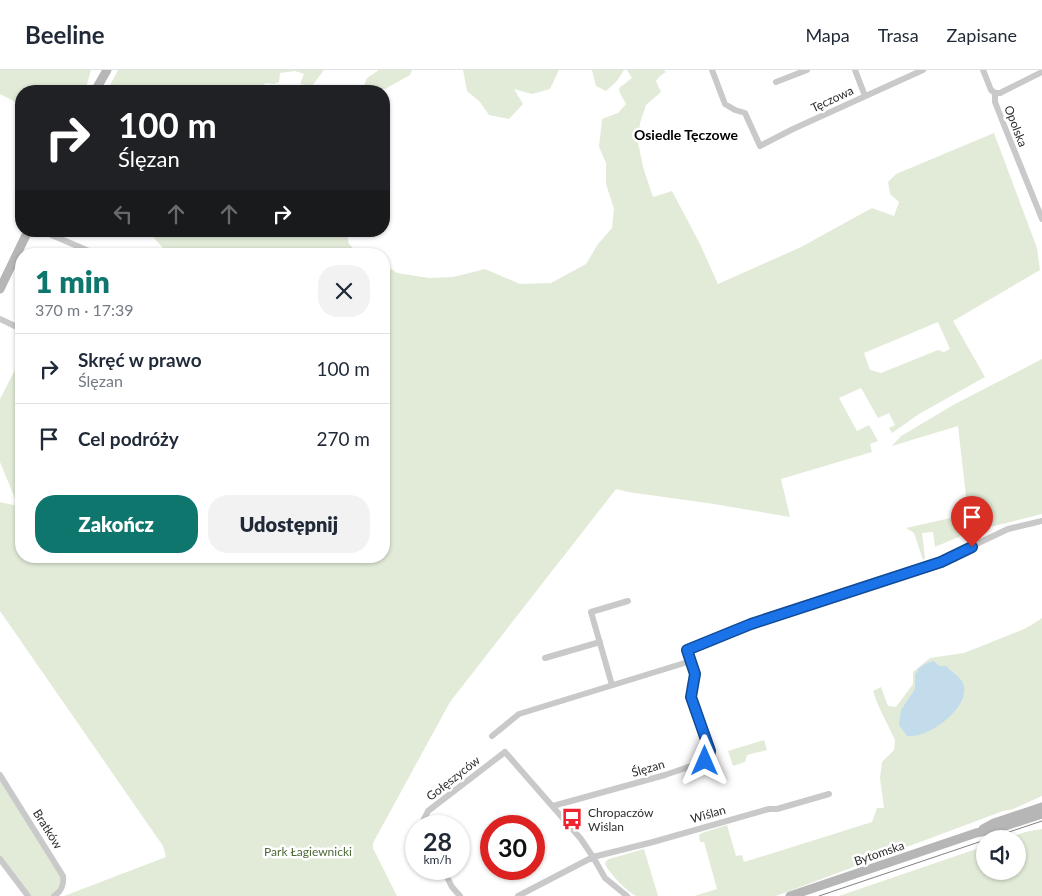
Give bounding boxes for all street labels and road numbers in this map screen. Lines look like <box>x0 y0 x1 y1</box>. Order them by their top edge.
street label: Tęczowa <box>808 83 856 115</box>
street label: Opolska <box>1001 103 1031 149</box>
street label: Gołęszyców <box>423 752 483 804</box>
street label: Ślęzan <box>630 756 666 780</box>
street label: Wiślan <box>689 802 727 826</box>
street label: Bratków <box>30 806 66 852</box>
street label: Bytomska <box>852 837 906 869</box>

